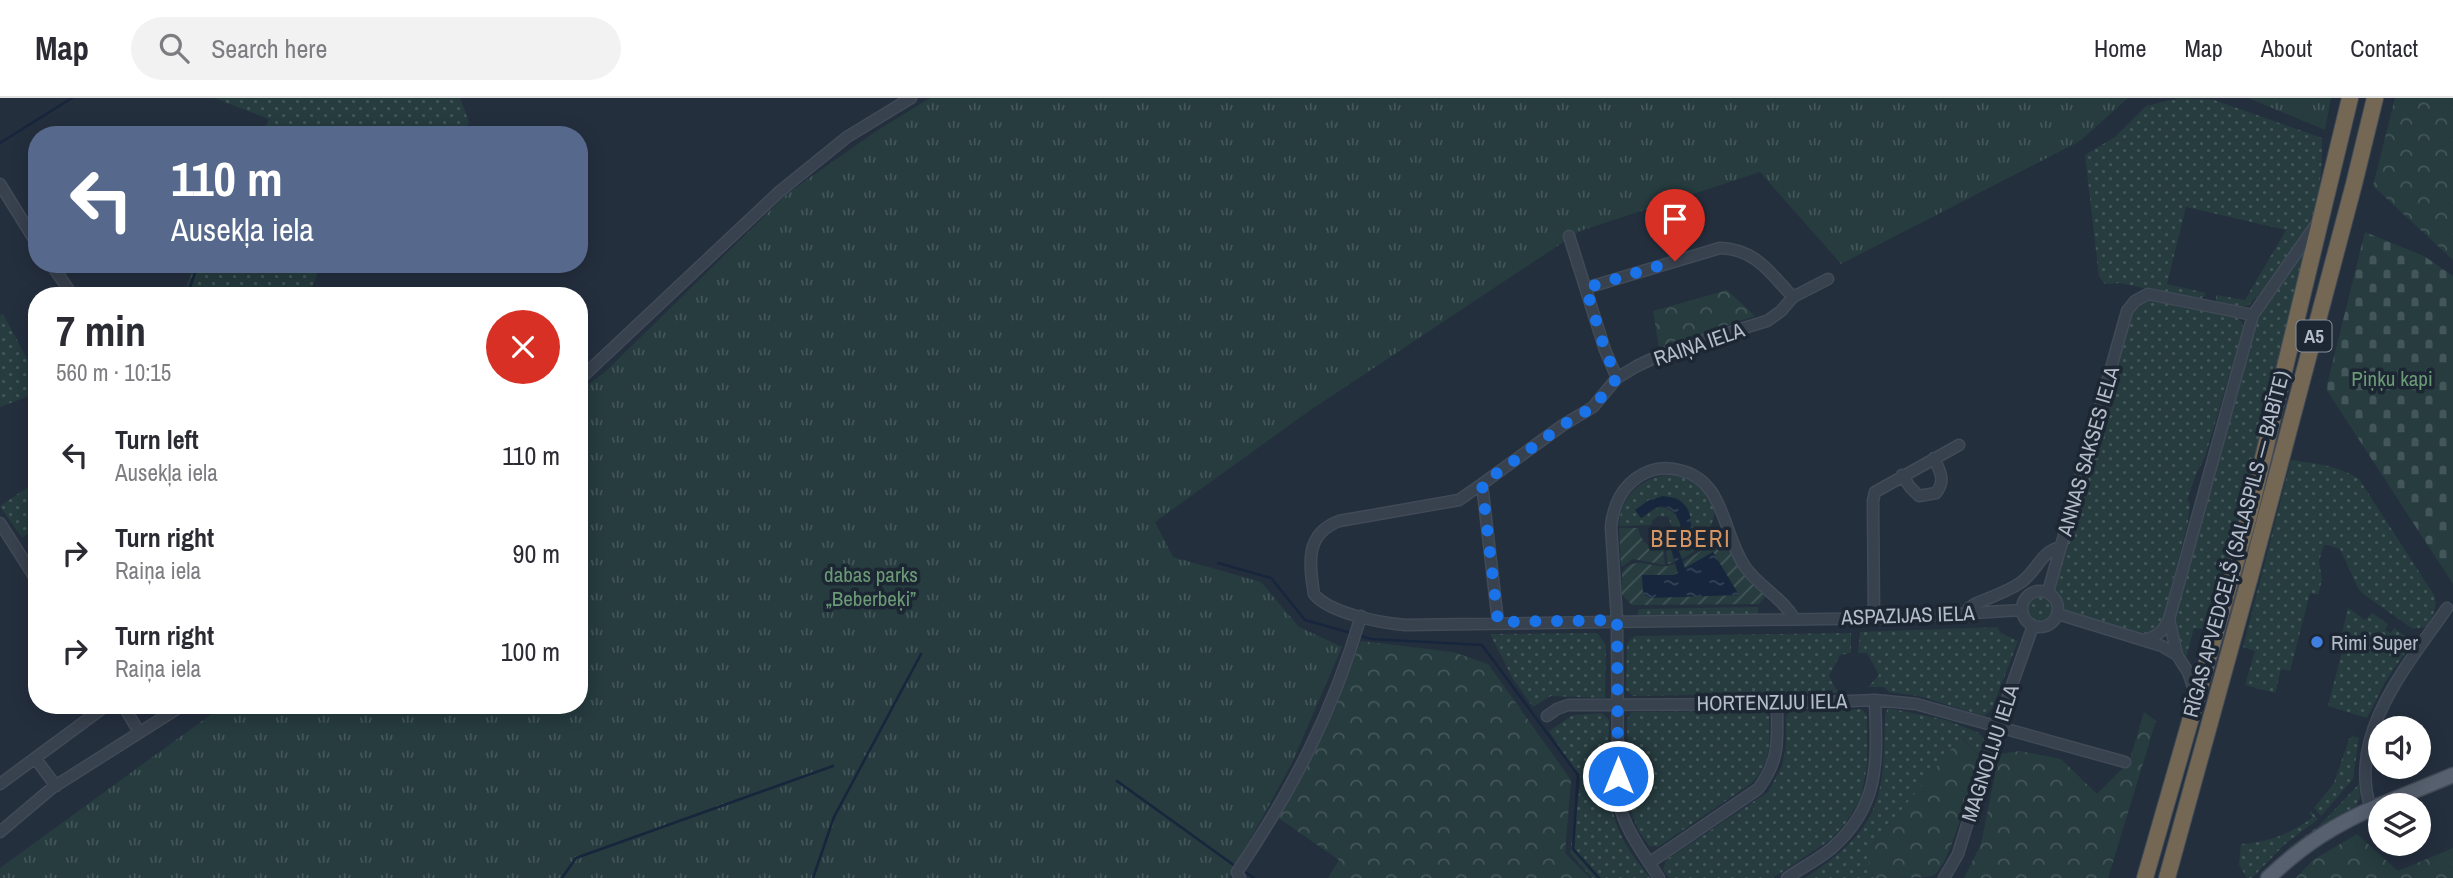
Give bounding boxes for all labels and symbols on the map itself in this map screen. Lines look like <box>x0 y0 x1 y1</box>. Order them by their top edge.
pin <box>1645 189 1705 261</box>
street label: RAIŅA IELA <box>1650 315 1749 373</box>
road number: A5 <box>2296 320 2332 352</box>
street label: ANNAS SAKSES IELA <box>2050 362 2126 540</box>
park label: Piņķu kapi <box>2351 364 2433 393</box>
street label: RĪGAS APVEDCEĻŠ (SALASPILS — BABĪTE) <box>2176 367 2296 721</box>
district label: BEBERI <box>1650 523 1732 554</box>
park label: dabas parks „Beberbeķi” <box>824 560 918 613</box>
street label: ASPAZIJAS IELA <box>1840 598 1976 632</box>
place label: Rimi Super <box>2331 628 2418 657</box>
marker: Rimi Super <box>2309 634 2325 650</box>
street label: MAGNOLIJU IELA <box>1954 680 2026 825</box>
street label: HORTENZIJU IELA <box>1696 686 1848 718</box>
position arrow <box>1581 739 1655 813</box>

